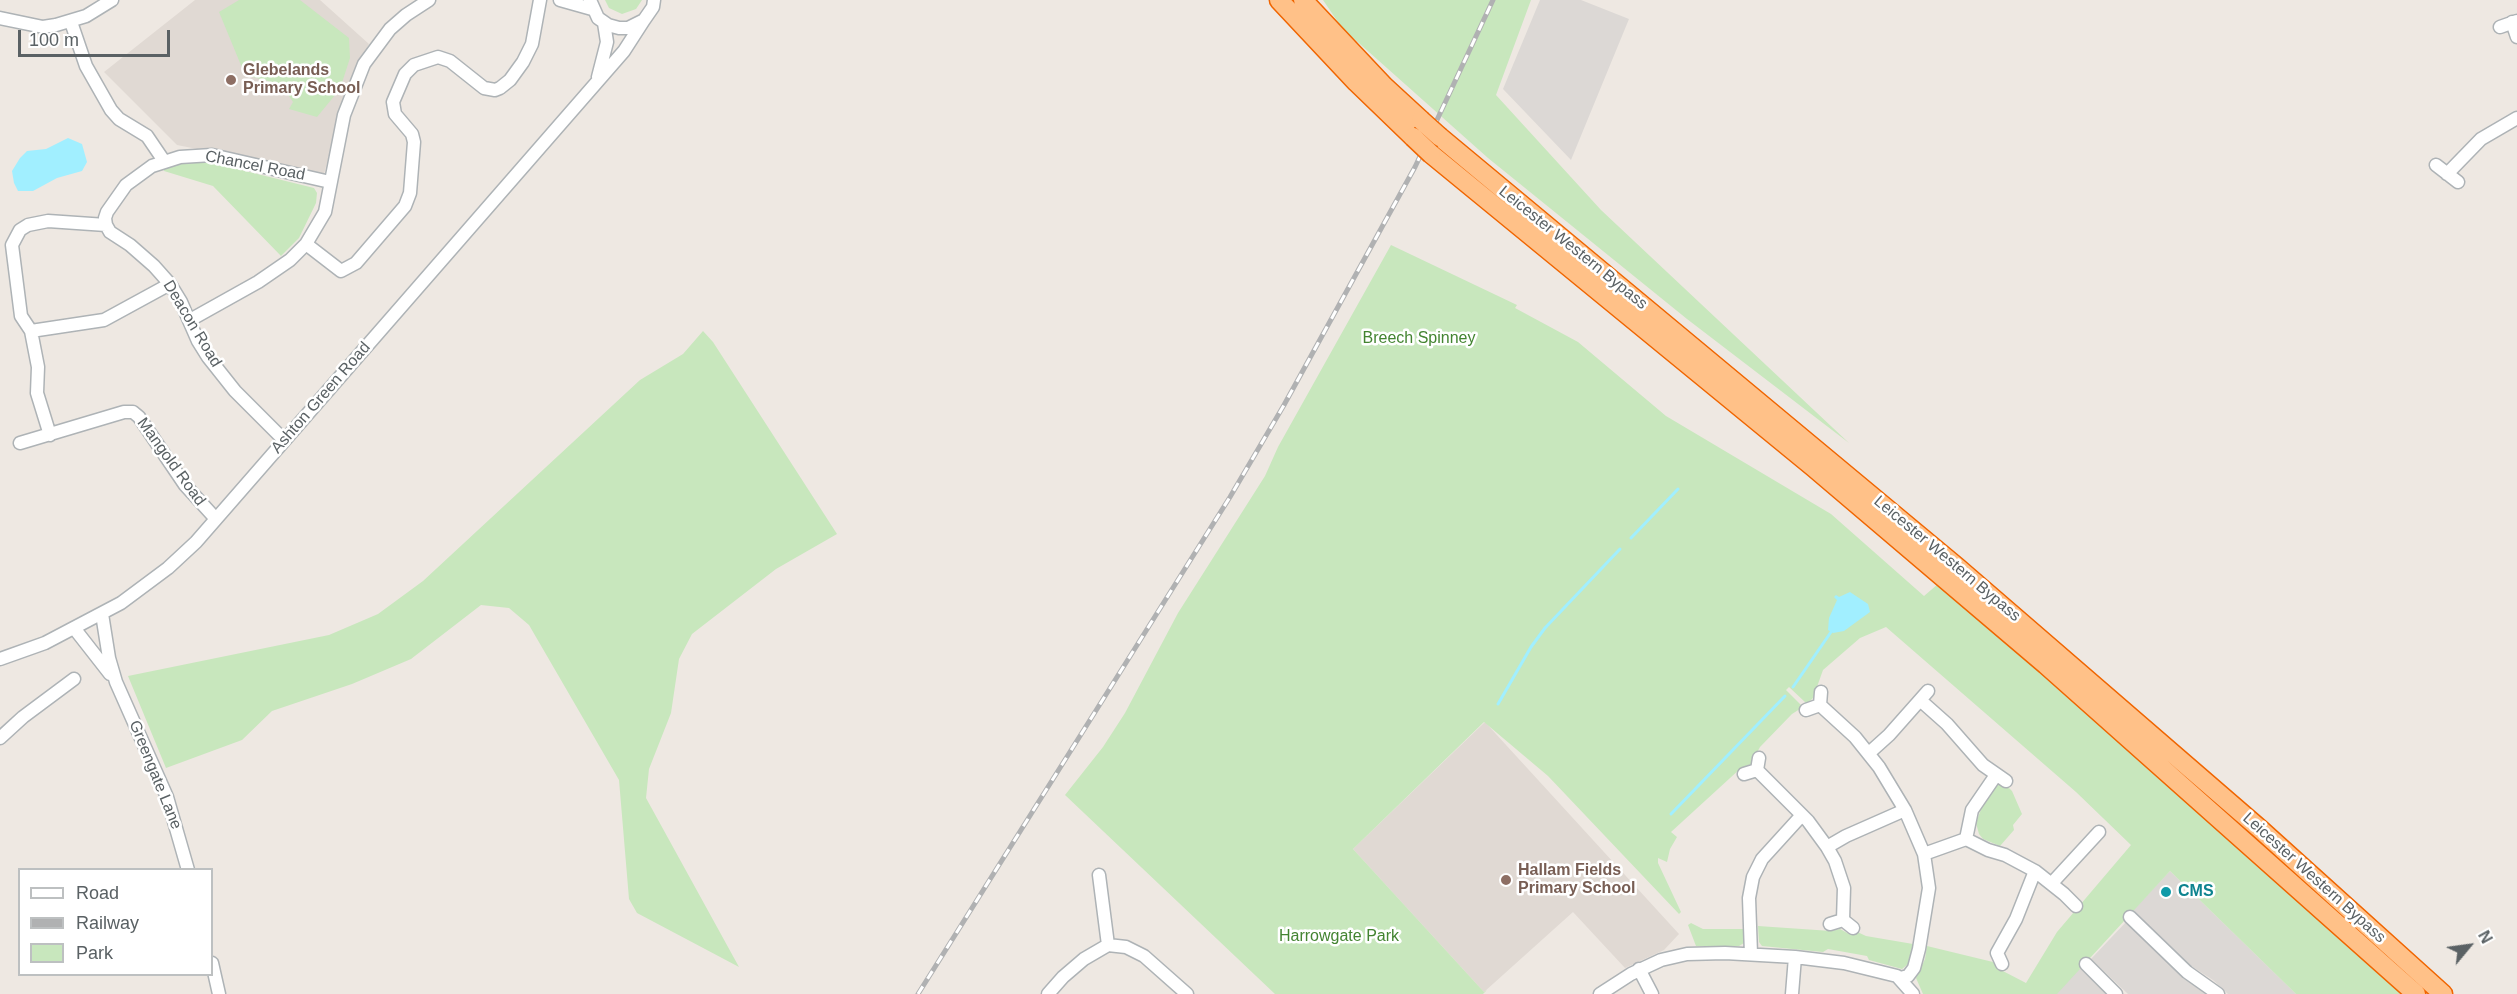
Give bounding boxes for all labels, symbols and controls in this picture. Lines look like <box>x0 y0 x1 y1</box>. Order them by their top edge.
scale bar <box>21 18 172 56</box>
text: 100 m <box>29 30 79 50</box>
place label: Glebelands Primary School <box>243 61 360 99</box>
marker: Glebelands Primary School <box>224 73 238 87</box>
street label: Chancel Road <box>203 147 307 185</box>
street label: Leicester Western Bypass <box>1495 182 1651 314</box>
street label: Deacon Road <box>159 277 225 371</box>
park label: Breech Spinney <box>1363 329 1475 349</box>
street label: Ashton Green Road <box>267 338 375 458</box>
street label: Mangold Road <box>133 414 209 510</box>
street label: Leicester Western Bypass <box>1870 492 2024 626</box>
street label: Greengate Lane <box>124 718 186 832</box>
street label: Leicester Western Bypass <box>2239 809 2389 947</box>
place label: Hallam Fields Primary School <box>1518 861 1635 899</box>
legend <box>18 868 213 976</box>
marker: Hallam Fields Primary School <box>1499 873 1513 887</box>
place label: CMS <box>2178 882 2214 902</box>
text: Road <box>76 883 119 903</box>
marker: CMS <box>2159 885 2173 899</box>
text: Railway <box>76 913 139 933</box>
north arrow <box>2439 916 2499 976</box>
park label: Harrowgate Park <box>1279 927 1399 947</box>
text: N <box>2475 928 2495 946</box>
text: Park <box>76 943 113 963</box>

